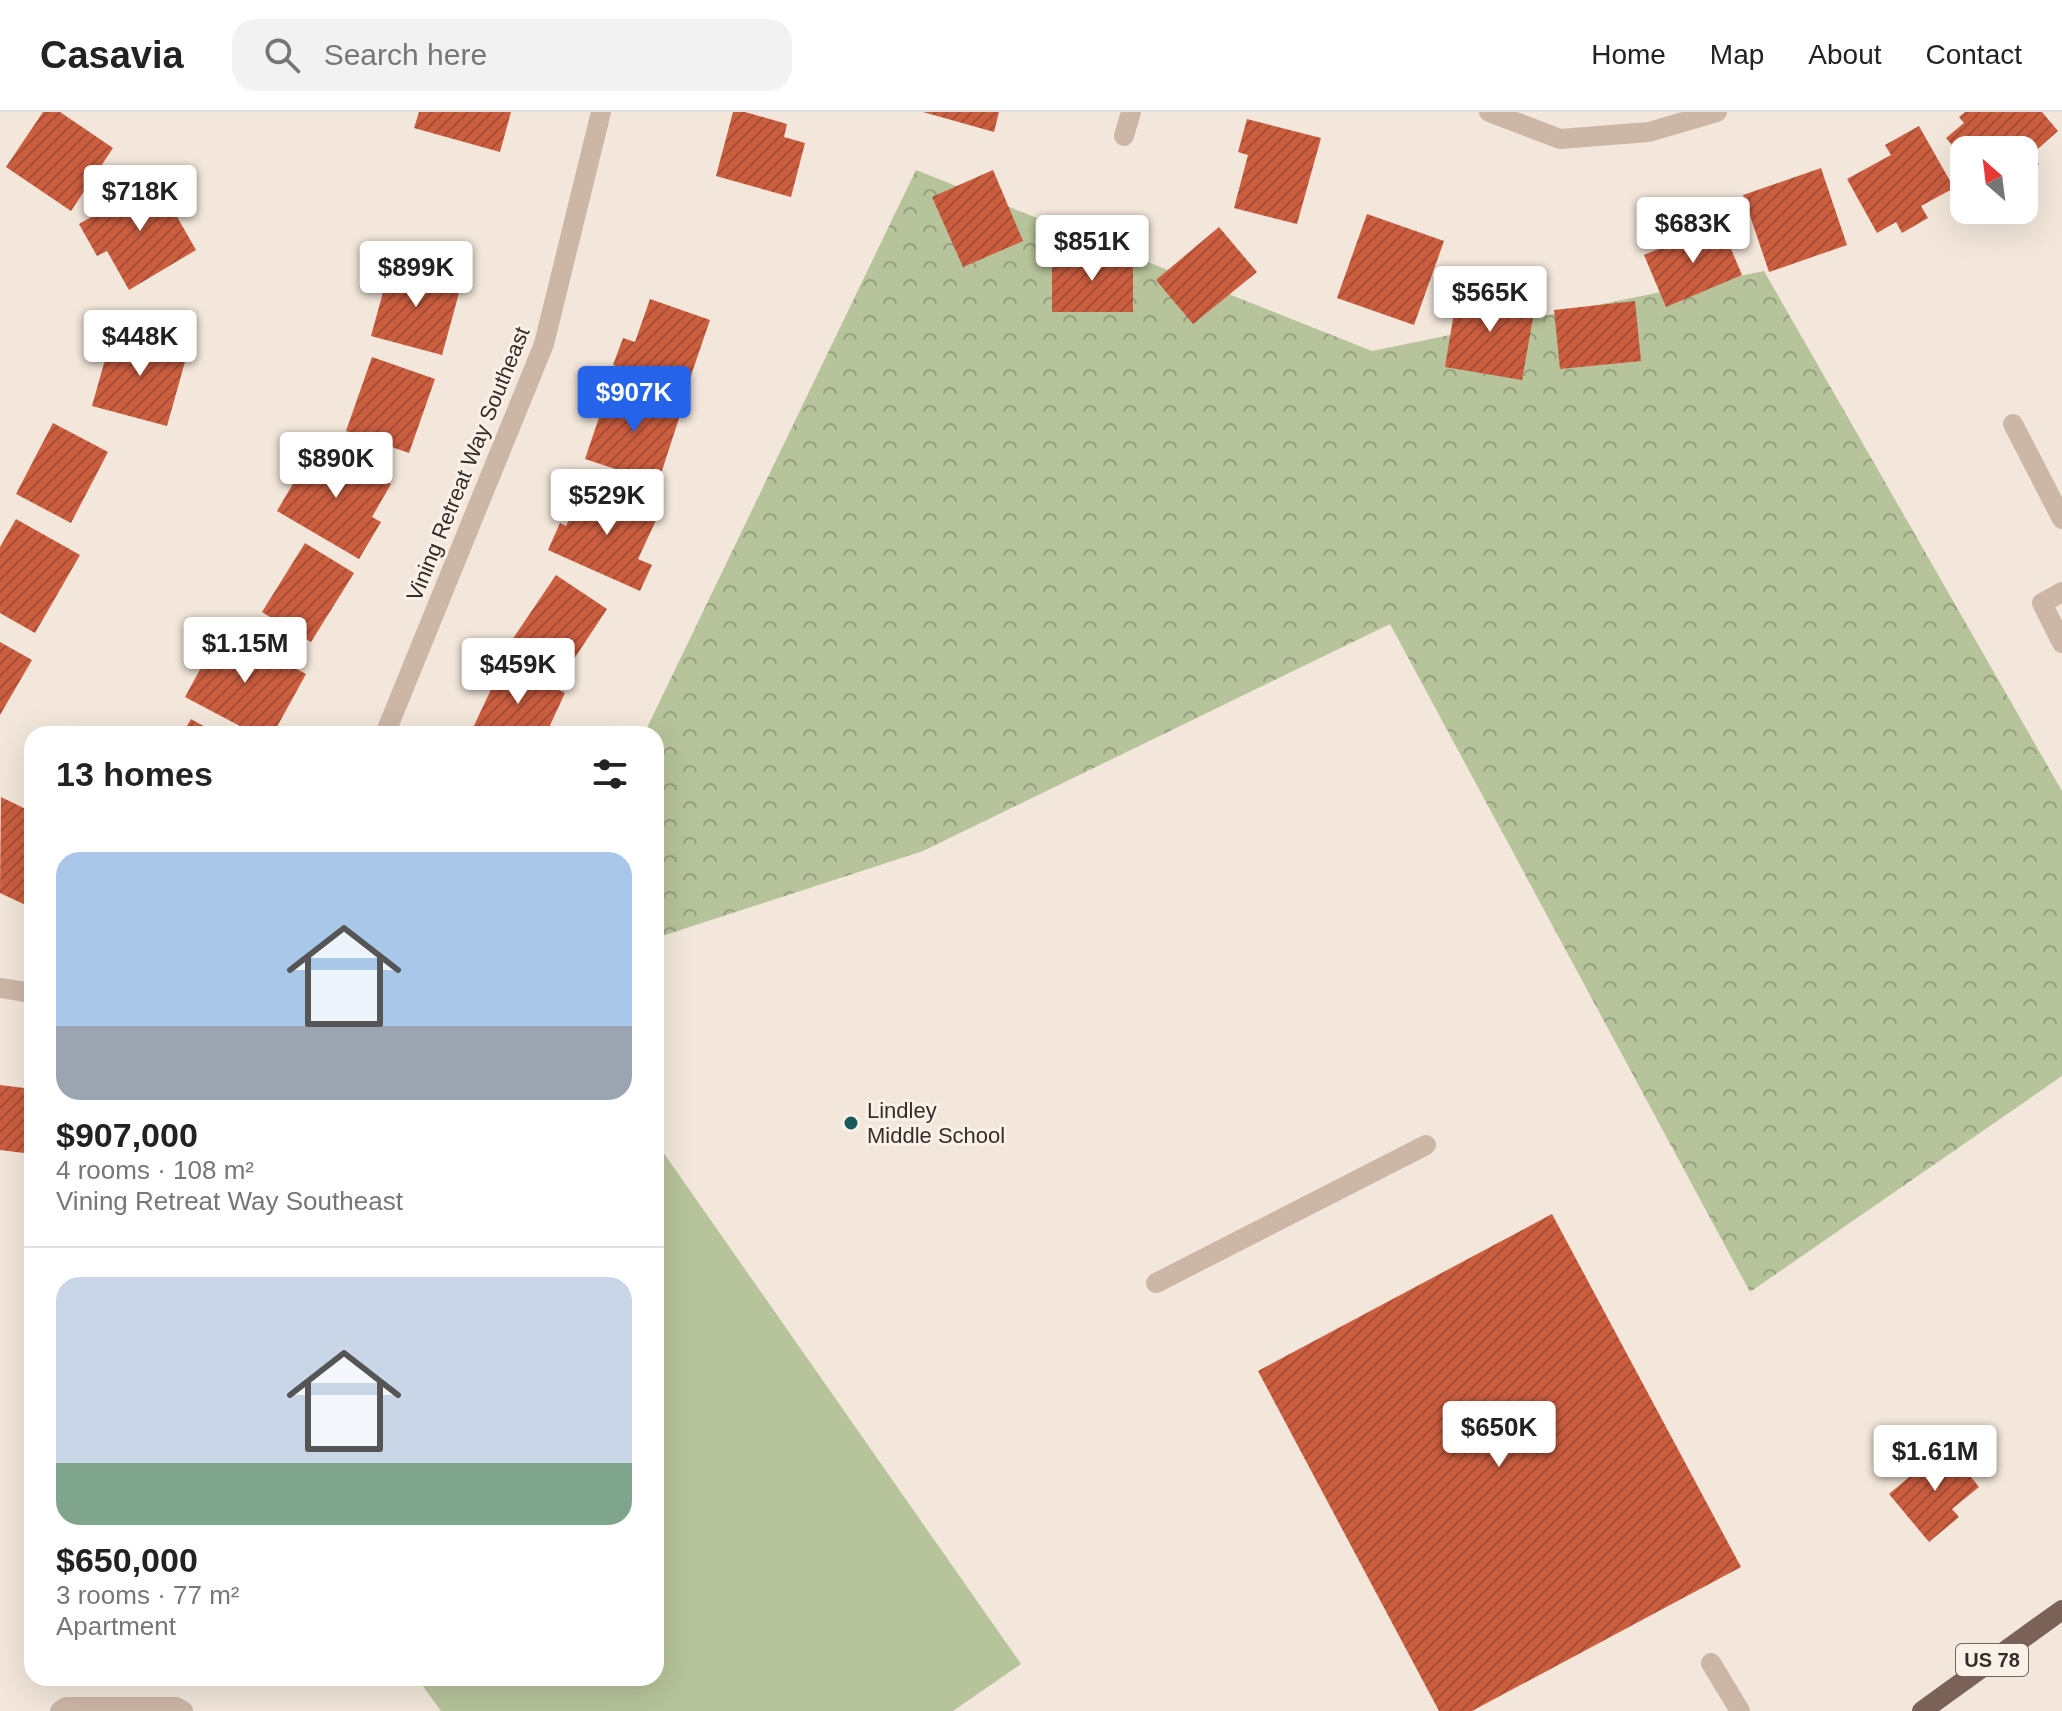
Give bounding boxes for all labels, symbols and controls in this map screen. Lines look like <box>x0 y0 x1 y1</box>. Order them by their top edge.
search box <box>232 19 792 91</box>
icon: search <box>260 33 304 77</box>
text: Casavia <box>40 34 184 76</box>
text: Search here <box>324 38 487 71</box>
text: Home <box>1591 39 1666 70</box>
text: Map <box>1710 39 1764 70</box>
text: About <box>1808 39 1882 70</box>
text: Contact <box>1926 39 2022 70</box>
north arrow <box>1950 136 2038 224</box>
map controls <box>1950 136 2038 224</box>
pin: $718K <box>84 165 196 233</box>
text: $718K <box>102 176 178 206</box>
pin: $683K <box>1637 197 1749 265</box>
text: $683K <box>1655 208 1731 238</box>
pin: $851K <box>1036 215 1148 283</box>
text: $851K <box>1054 226 1130 256</box>
pin: $899K <box>360 241 472 309</box>
text: $899K <box>378 252 454 282</box>
pin: $565K <box>1434 266 1546 334</box>
text: $565K <box>1452 277 1528 307</box>
pin: $448K <box>84 310 196 378</box>
text: $448K <box>102 321 178 351</box>
street label: Vining Retreat Way Southeast <box>401 323 535 605</box>
pin: $907K <box>578 366 690 434</box>
text: $907K <box>596 377 672 407</box>
pin: $890K <box>280 432 392 500</box>
text: $890K <box>298 443 374 473</box>
pin: $529K <box>551 469 663 537</box>
text: $529K <box>569 480 645 510</box>
pin: $1.15M <box>180 617 310 685</box>
text: $1.15M <box>202 628 288 658</box>
pin: $459K <box>462 638 574 706</box>
text: $459K <box>480 649 556 679</box>
icon: filters <box>588 752 632 796</box>
text: 13 homes <box>56 755 213 793</box>
icon: home <box>272 904 416 1048</box>
place label: Lindley Middle School <box>867 1098 1005 1148</box>
marker: Lindley Middle School <box>842 1114 860 1132</box>
text: $907,000 <box>56 1116 198 1154</box>
text: 4 rooms · 108 m² <box>56 1155 254 1185</box>
text: Vining Retreat Way Southeast <box>56 1186 403 1216</box>
icon: home <box>272 1329 416 1473</box>
pin: $650K <box>1443 1401 1555 1469</box>
text: $650K <box>1461 1412 1537 1442</box>
pin: $1.61M <box>1870 1425 2000 1493</box>
text: $1.61M <box>1892 1436 1978 1466</box>
text: $650,000 <box>56 1541 198 1579</box>
text: 3 rooms · 77 m² <box>56 1580 240 1610</box>
text: Apartment <box>56 1611 176 1641</box>
road number: US 78 <box>1956 1644 2028 1676</box>

